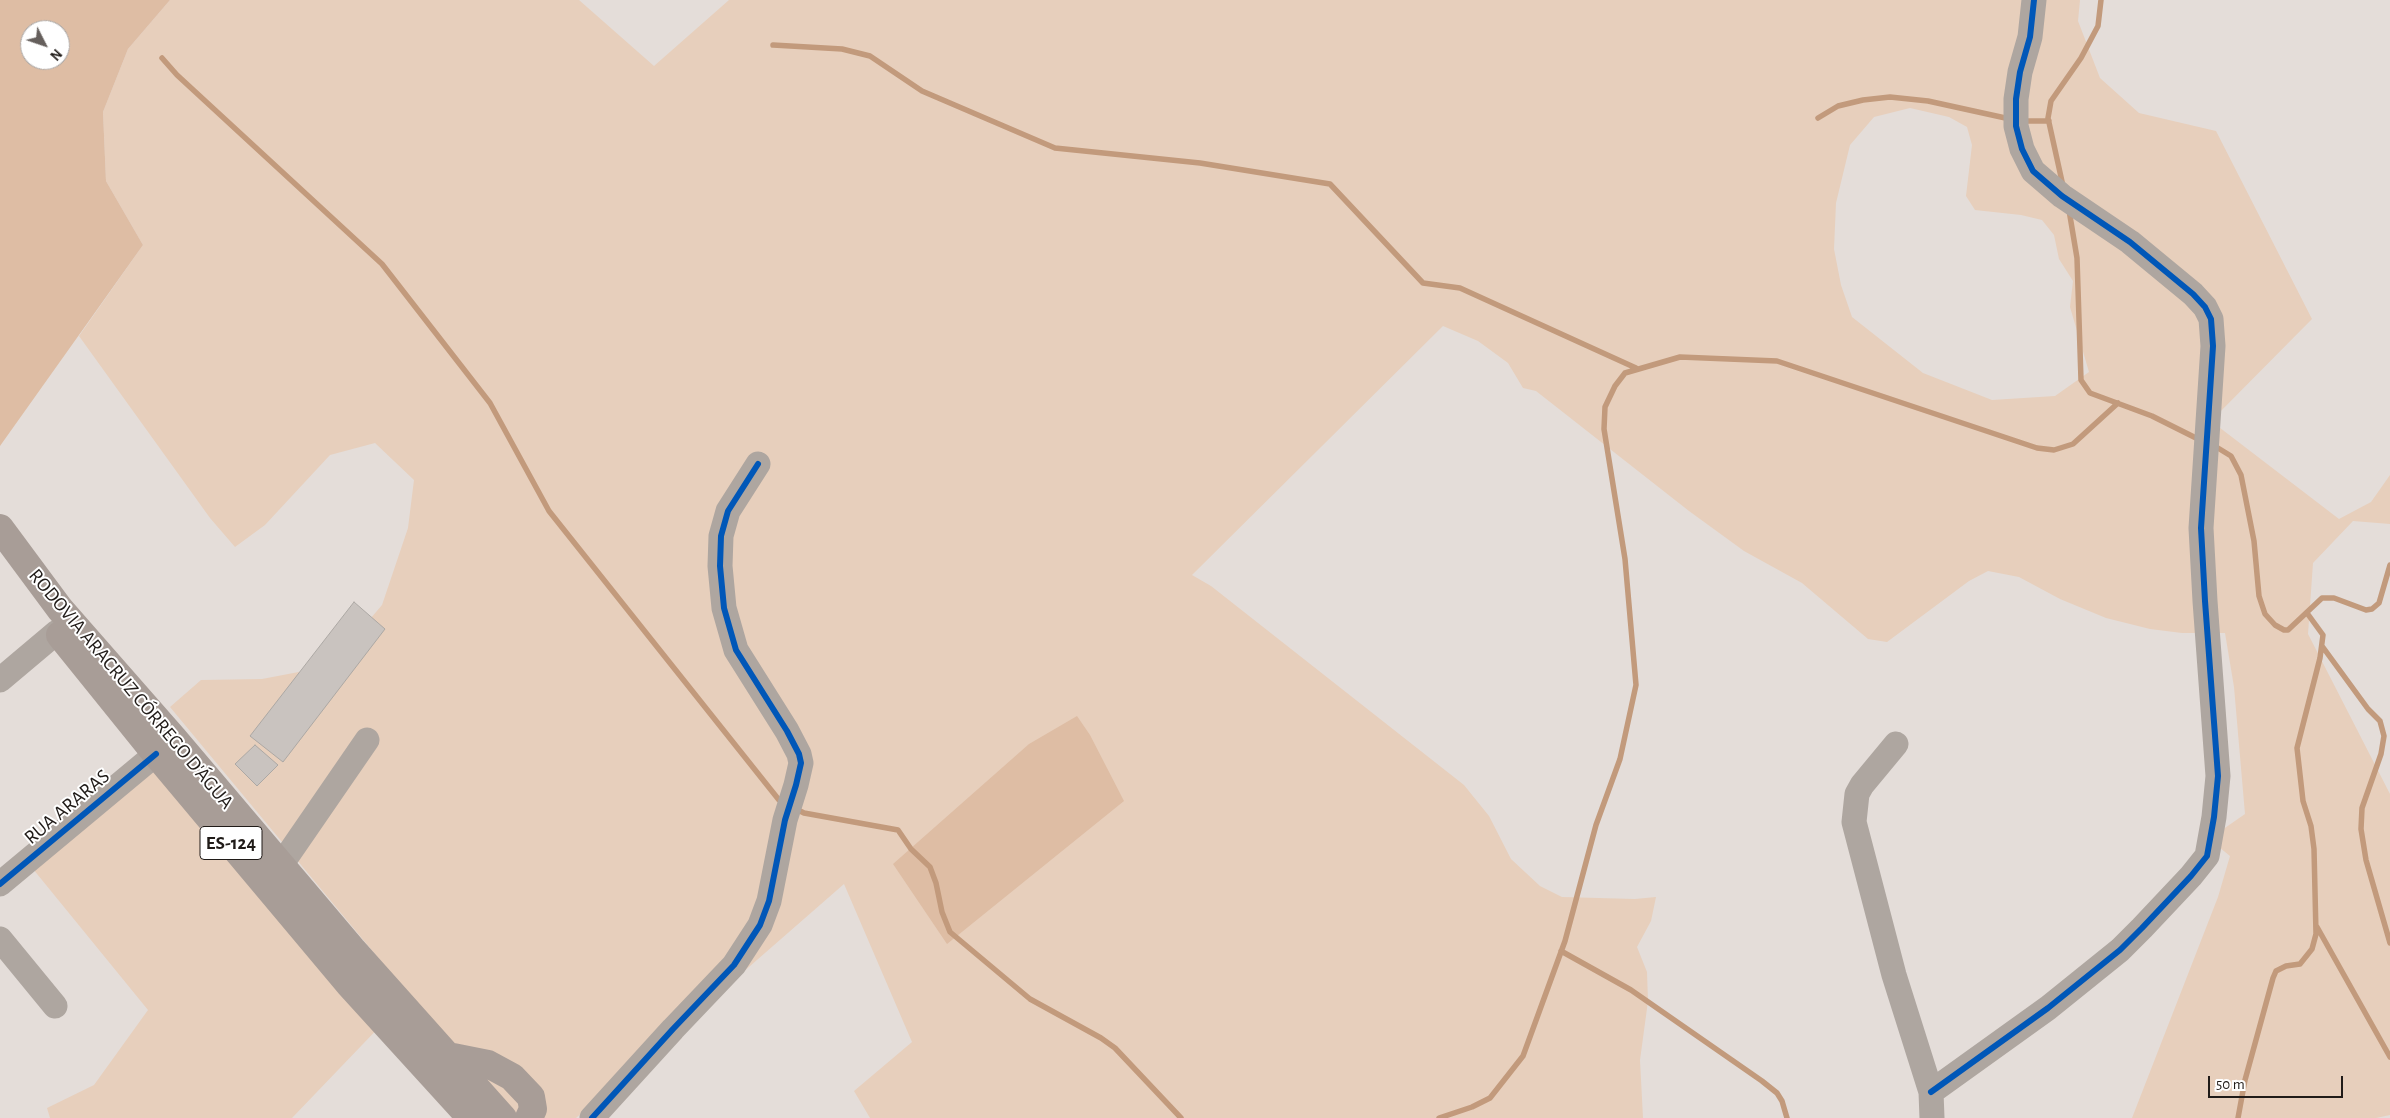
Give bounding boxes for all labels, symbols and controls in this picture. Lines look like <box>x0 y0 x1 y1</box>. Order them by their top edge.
north arrow <box>20 20 70 70</box>
text: N <box>47 46 64 62</box>
street label: RODOVIA ARACRUZ CÓRREGO D'ÁGUA <box>23 564 239 814</box>
street label: RUA ARARAS <box>19 764 115 850</box>
road number: ES-124 <box>200 826 262 860</box>
scale bar <box>2210 1066 2345 1098</box>
text: 50 m <box>2216 1077 2245 1092</box>

